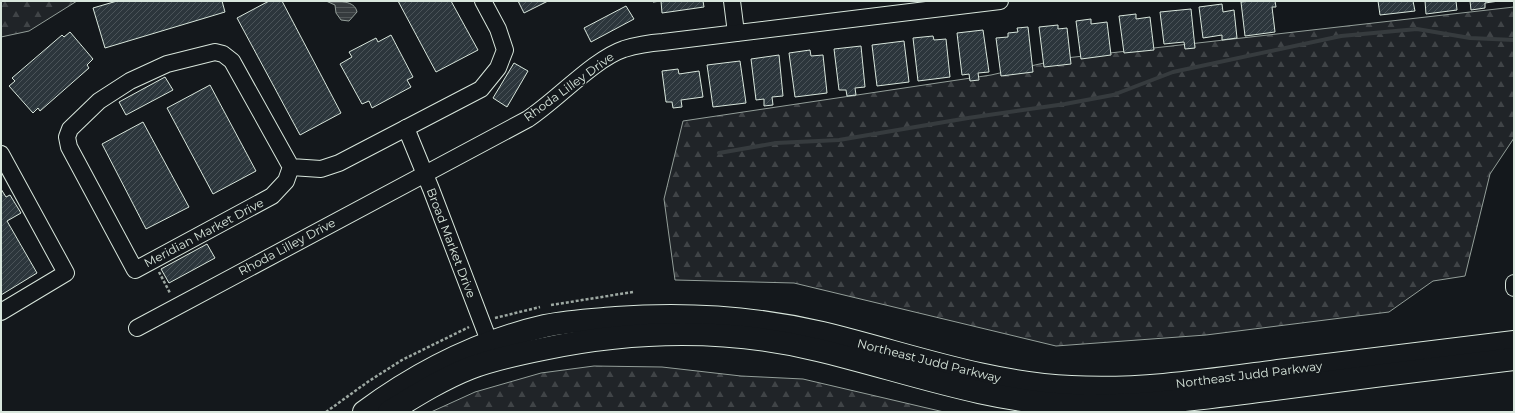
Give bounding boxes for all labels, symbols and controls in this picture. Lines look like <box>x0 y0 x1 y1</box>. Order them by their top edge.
street label: Rhoda Lilley Drive <box>521 49 617 124</box>
street label: Broad Market Drive <box>424 186 479 300</box>
street label: Meridian Market Drive <box>141 195 266 270</box>
street label: Rhoda Lilley Drive <box>236 215 338 278</box>
street label: Northeast Judd Parkway <box>856 335 1003 386</box>
street label: Northeast Judd Parkway <box>1175 358 1324 391</box>

